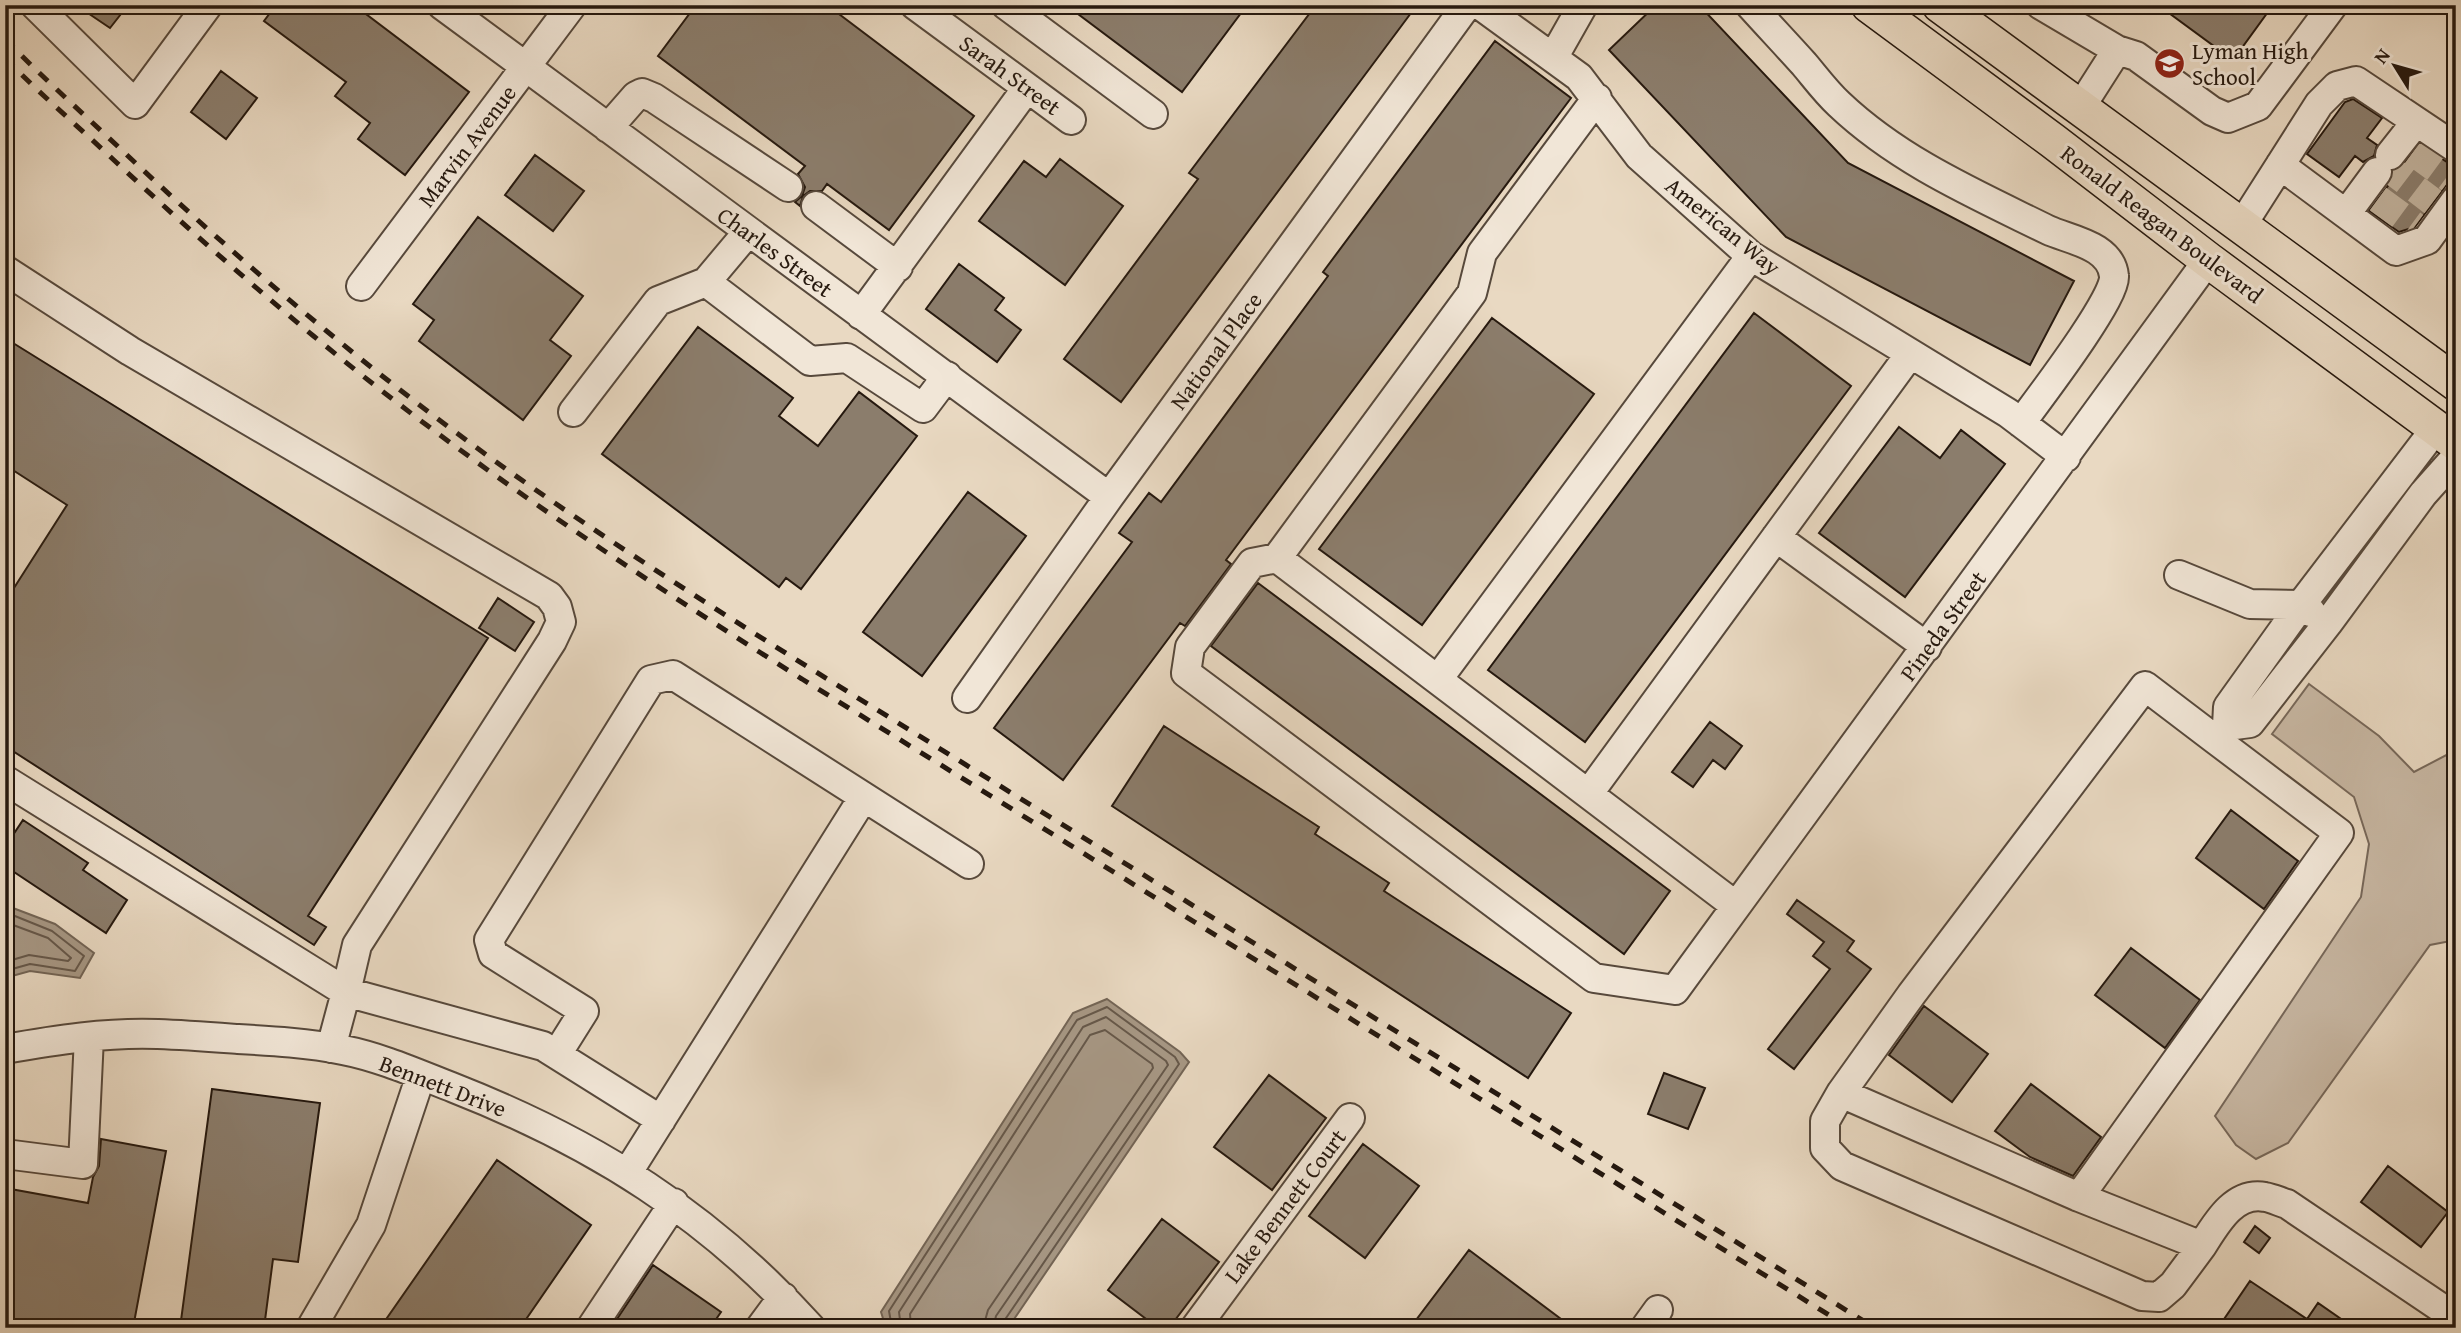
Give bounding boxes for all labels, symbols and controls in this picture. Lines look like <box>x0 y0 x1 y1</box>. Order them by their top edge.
street label: Sarah Street <box>953 26 1068 123</box>
north arrow <box>2360 32 2430 102</box>
place label: Lyman High School <box>2192 34 2308 93</box>
text: N <box>2366 42 2397 69</box>
school or university icon: Lyman High School <box>2152 47 2186 81</box>
street label: Marvin Avenue <box>410 78 524 214</box>
street label: Ronald Reagan Boulevard <box>2054 137 2271 311</box>
street label: American Way <box>1659 169 1788 283</box>
street label: Charles Street <box>711 198 840 305</box>
street label: National Place <box>1162 285 1270 416</box>
street label: Pineda Street <box>1891 564 1994 688</box>
street label: Bennett Drive <box>375 1046 511 1125</box>
street label: Lake Bennett Court <box>1216 1122 1354 1290</box>

